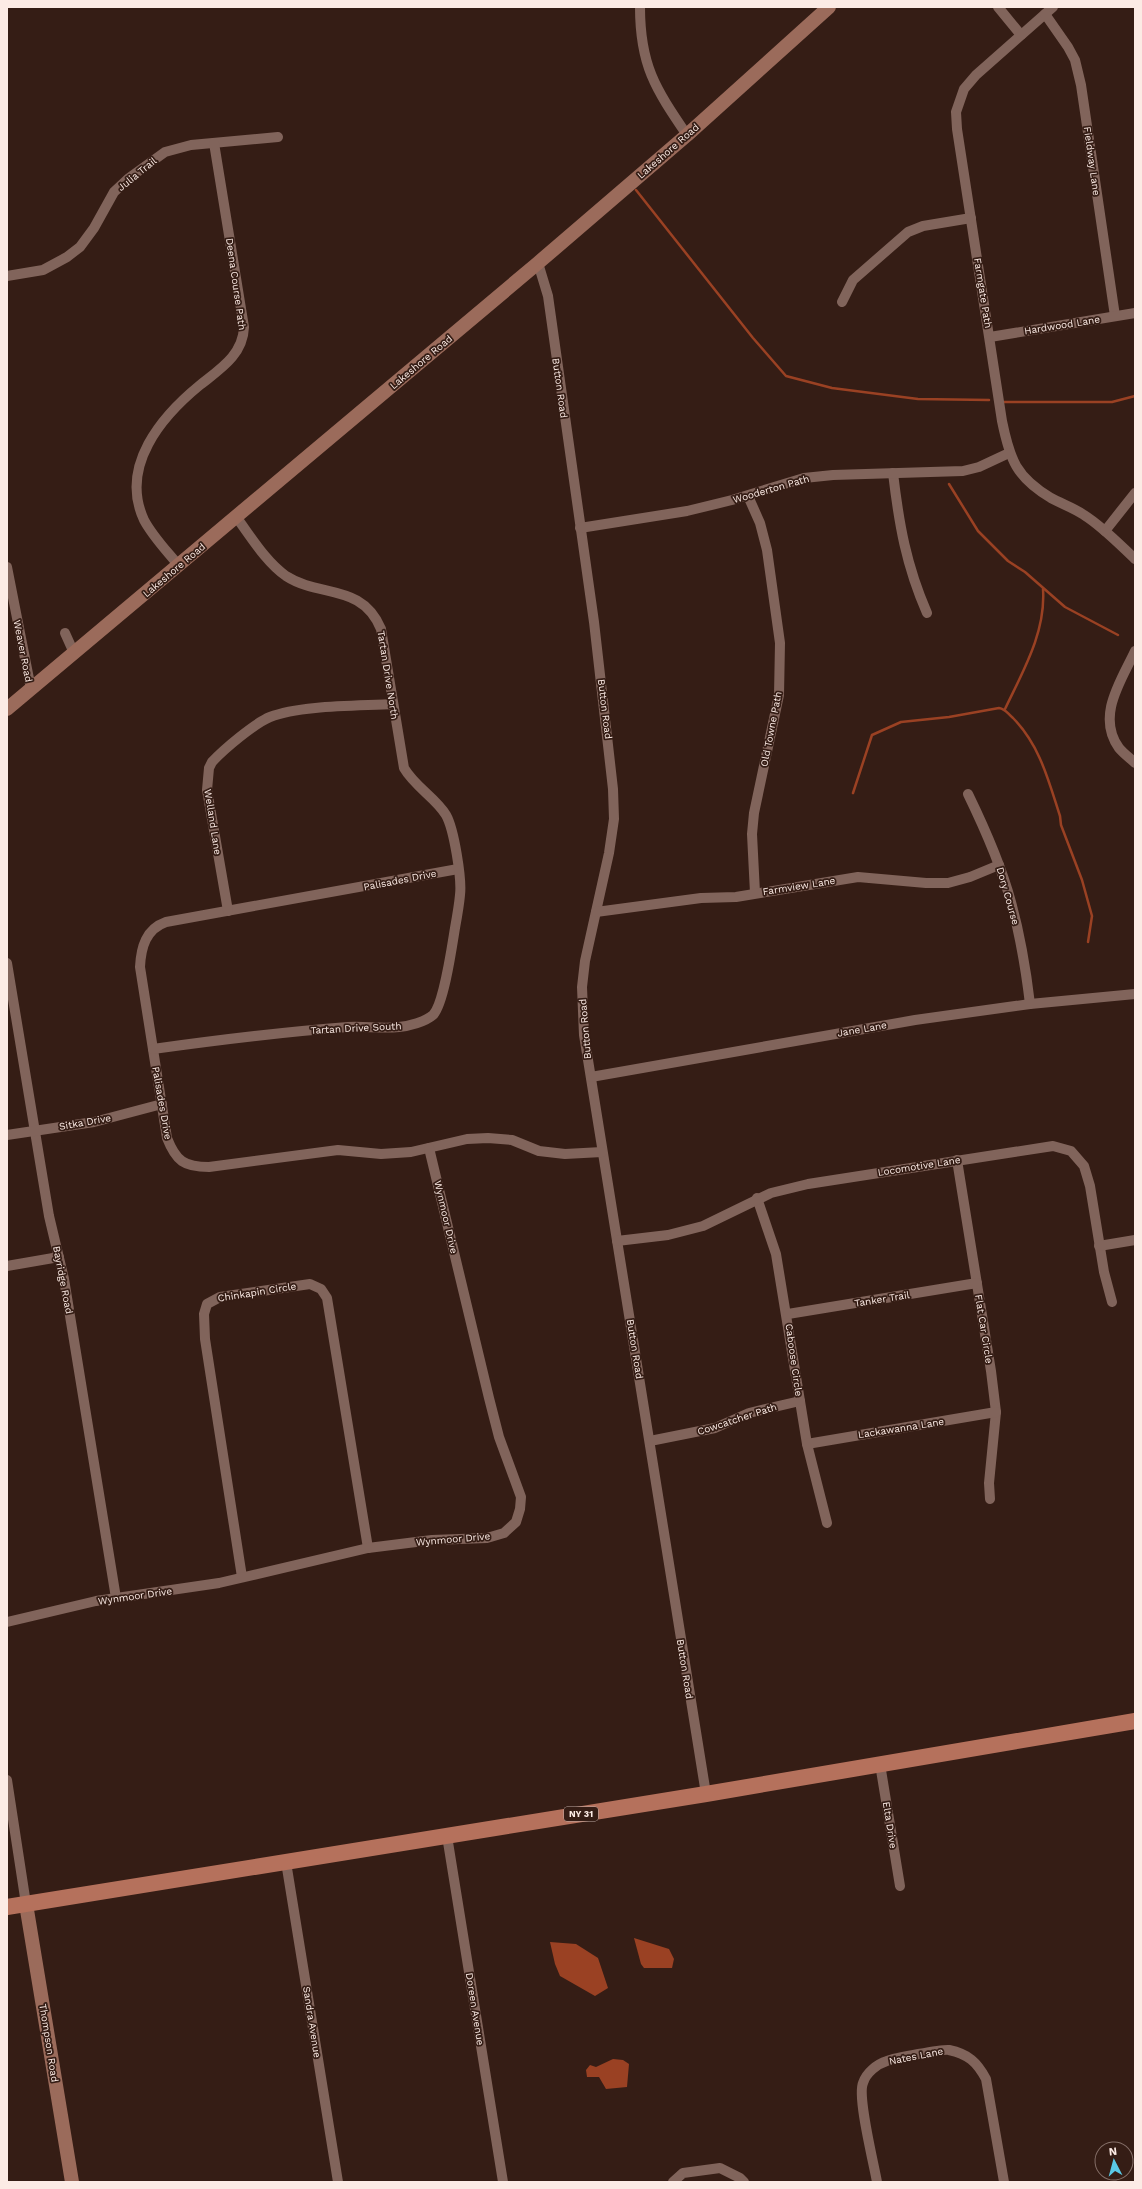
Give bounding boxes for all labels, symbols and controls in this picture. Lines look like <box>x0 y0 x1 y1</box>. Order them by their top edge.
street label: Lakeshore Road <box>635 121 701 181</box>
street label: Fieldway Lane <box>1082 126 1102 196</box>
street label: Julia Trail <box>115 155 159 193</box>
street label: Deena Course Path <box>224 237 248 331</box>
street label: Farmgate Path <box>972 257 994 329</box>
street label: Hardwood Lane <box>1023 314 1101 336</box>
street label: Lakeshore Road <box>388 333 454 391</box>
street label: Button Road <box>550 357 570 419</box>
street label: Wooderton Path <box>732 473 810 505</box>
street label: Lakeshore Road <box>141 541 207 599</box>
street label: Weaver Road <box>12 619 34 683</box>
street label: Tartan Drive North <box>376 630 400 720</box>
street label: Button Road <box>596 678 614 740</box>
street label: Old Towne Path <box>758 690 784 768</box>
street label: Welland Lane <box>202 788 224 856</box>
street label: Dory Course <box>995 866 1022 926</box>
street label: Palisades Drive <box>363 867 438 892</box>
street label: Farmview Lane <box>762 875 836 897</box>
street label: Button Road <box>577 998 593 1060</box>
street label: Jane Lane <box>836 1019 888 1039</box>
street label: Tartan Drive South <box>310 1020 402 1036</box>
street label: Palisades Drive <box>150 1066 174 1141</box>
street label: Sitka Drive <box>58 1112 112 1132</box>
street label: Locomotive Lane <box>877 1154 961 1178</box>
street label: Wynmoor Drive <box>432 1179 460 1255</box>
street label: Bayridge Road <box>51 1245 75 1315</box>
street label: Chinkapin Circle <box>217 1280 297 1304</box>
street label: Tanker Trail <box>854 1289 910 1309</box>
street label: Flat Car Circle <box>973 1294 995 1365</box>
street label: Button Road <box>625 1318 645 1380</box>
street label: Caboose Circle <box>783 1323 805 1397</box>
street label: Cowcatcher Path <box>696 1401 778 1437</box>
street label: Lackawanna Lane <box>857 1416 945 1440</box>
street label: Wynmoor Drive <box>415 1530 491 1548</box>
street label: Wynmoor Drive <box>97 1585 173 1607</box>
street label: Button Road <box>675 1638 695 1700</box>
street label: Elta Drive <box>881 1801 899 1849</box>
road number: NY 31 <box>564 1807 598 1821</box>
street label: Doreen Avenue <box>464 1972 486 2046</box>
street label: Sandra Avenue <box>301 1985 323 2059</box>
street label: Thompson Road <box>37 2003 61 2083</box>
street label: Nates Lane <box>888 2045 944 2067</box>
north arrow <box>1094 2141 1134 2181</box>
text: N <box>1108 2145 1118 2158</box>

